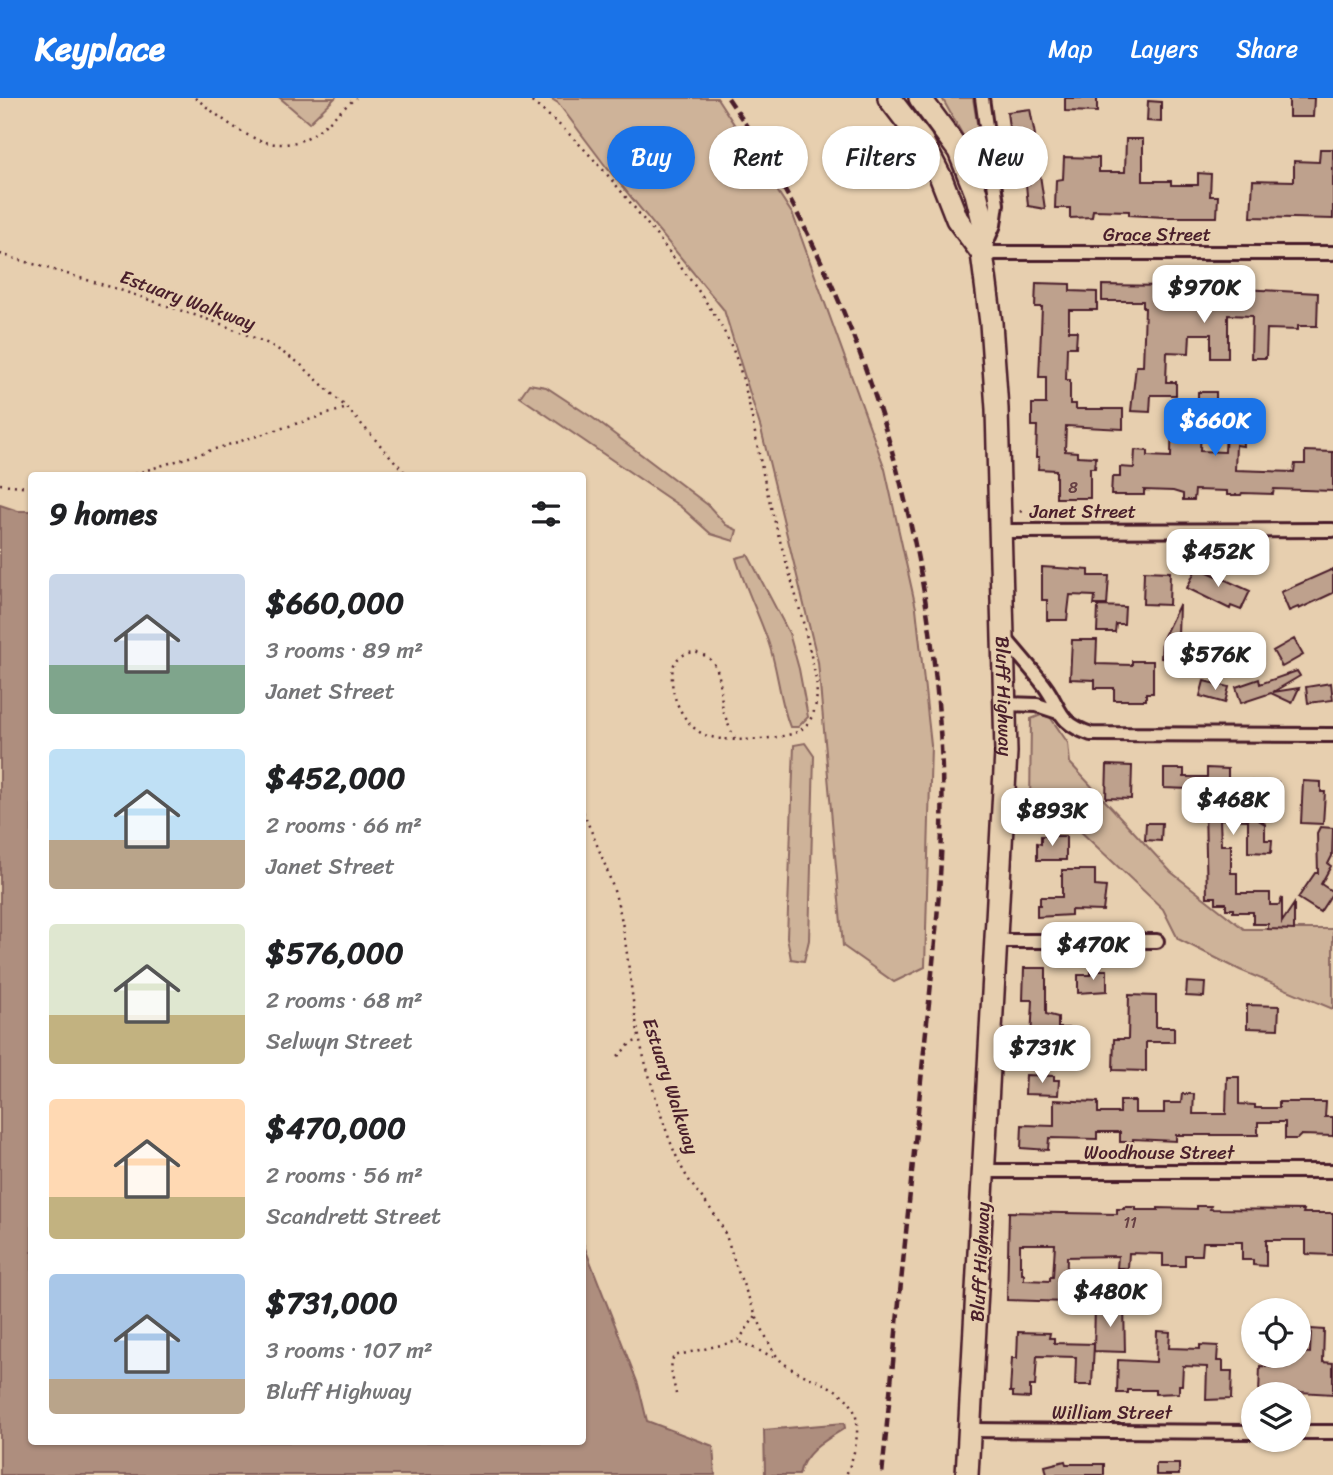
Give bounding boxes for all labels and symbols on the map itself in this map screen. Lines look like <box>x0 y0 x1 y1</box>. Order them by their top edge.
street label: Grace Street <box>1103 218 1211 251</box>
street label: Estuary Walkway <box>116 260 261 340</box>
pin: $970K <box>1155 266 1253 325</box>
pin: $660K <box>1166 398 1264 458</box>
house number: 8 <box>1068 473 1078 502</box>
street label: Janet Street <box>1029 495 1136 528</box>
pin: $452K <box>1169 530 1267 589</box>
pin: $576K <box>1166 632 1264 692</box>
street label: Bluff Highway <box>986 636 1023 757</box>
pin: $468K <box>1184 778 1282 837</box>
pin: $893K <box>1003 788 1101 848</box>
pin: $470K <box>1044 922 1142 982</box>
street label: Estuary Walkway <box>633 1013 709 1159</box>
pin: $731K <box>993 1026 1091 1085</box>
street label: Woodhouse Street <box>1084 1136 1236 1169</box>
street label: Bluff Highway <box>960 1201 1000 1323</box>
house number: 11 <box>1123 1208 1137 1237</box>
pin: $480K <box>1061 1270 1159 1329</box>
street label: William Street <box>1052 1396 1173 1429</box>

